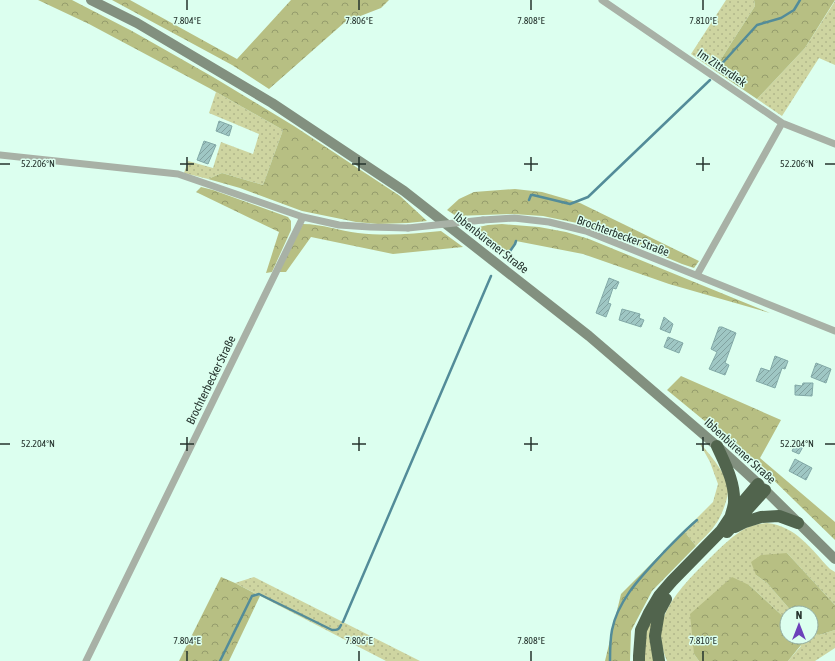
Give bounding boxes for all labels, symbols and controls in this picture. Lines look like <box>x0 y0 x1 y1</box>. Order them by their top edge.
text: 7.804°E <box>173 15 202 26</box>
text: 7.806°E <box>345 15 374 26</box>
text: 7.808°E <box>517 15 546 26</box>
text: 7.810°E <box>689 15 718 26</box>
street label: Im Zitterdiek <box>695 46 750 90</box>
text: 52.206°N <box>21 158 55 169</box>
text: 52.206°N <box>780 158 814 169</box>
street label: Ibbenbürener Straße <box>451 209 531 277</box>
street label: Brochterbecker Straße <box>575 213 671 259</box>
street label: Brochterbecker Straße <box>183 333 239 427</box>
street label: Ibbenbürener Straße <box>701 415 779 487</box>
text: 52.204°N <box>21 438 55 449</box>
text: 52.204°N <box>780 438 814 449</box>
north arrow <box>779 605 819 645</box>
text: N <box>796 609 802 621</box>
text: 7.804°E <box>173 635 202 646</box>
text: 7.806°E <box>345 635 374 646</box>
text: 7.808°E <box>517 635 546 646</box>
text: 7.810°E <box>689 635 718 646</box>

